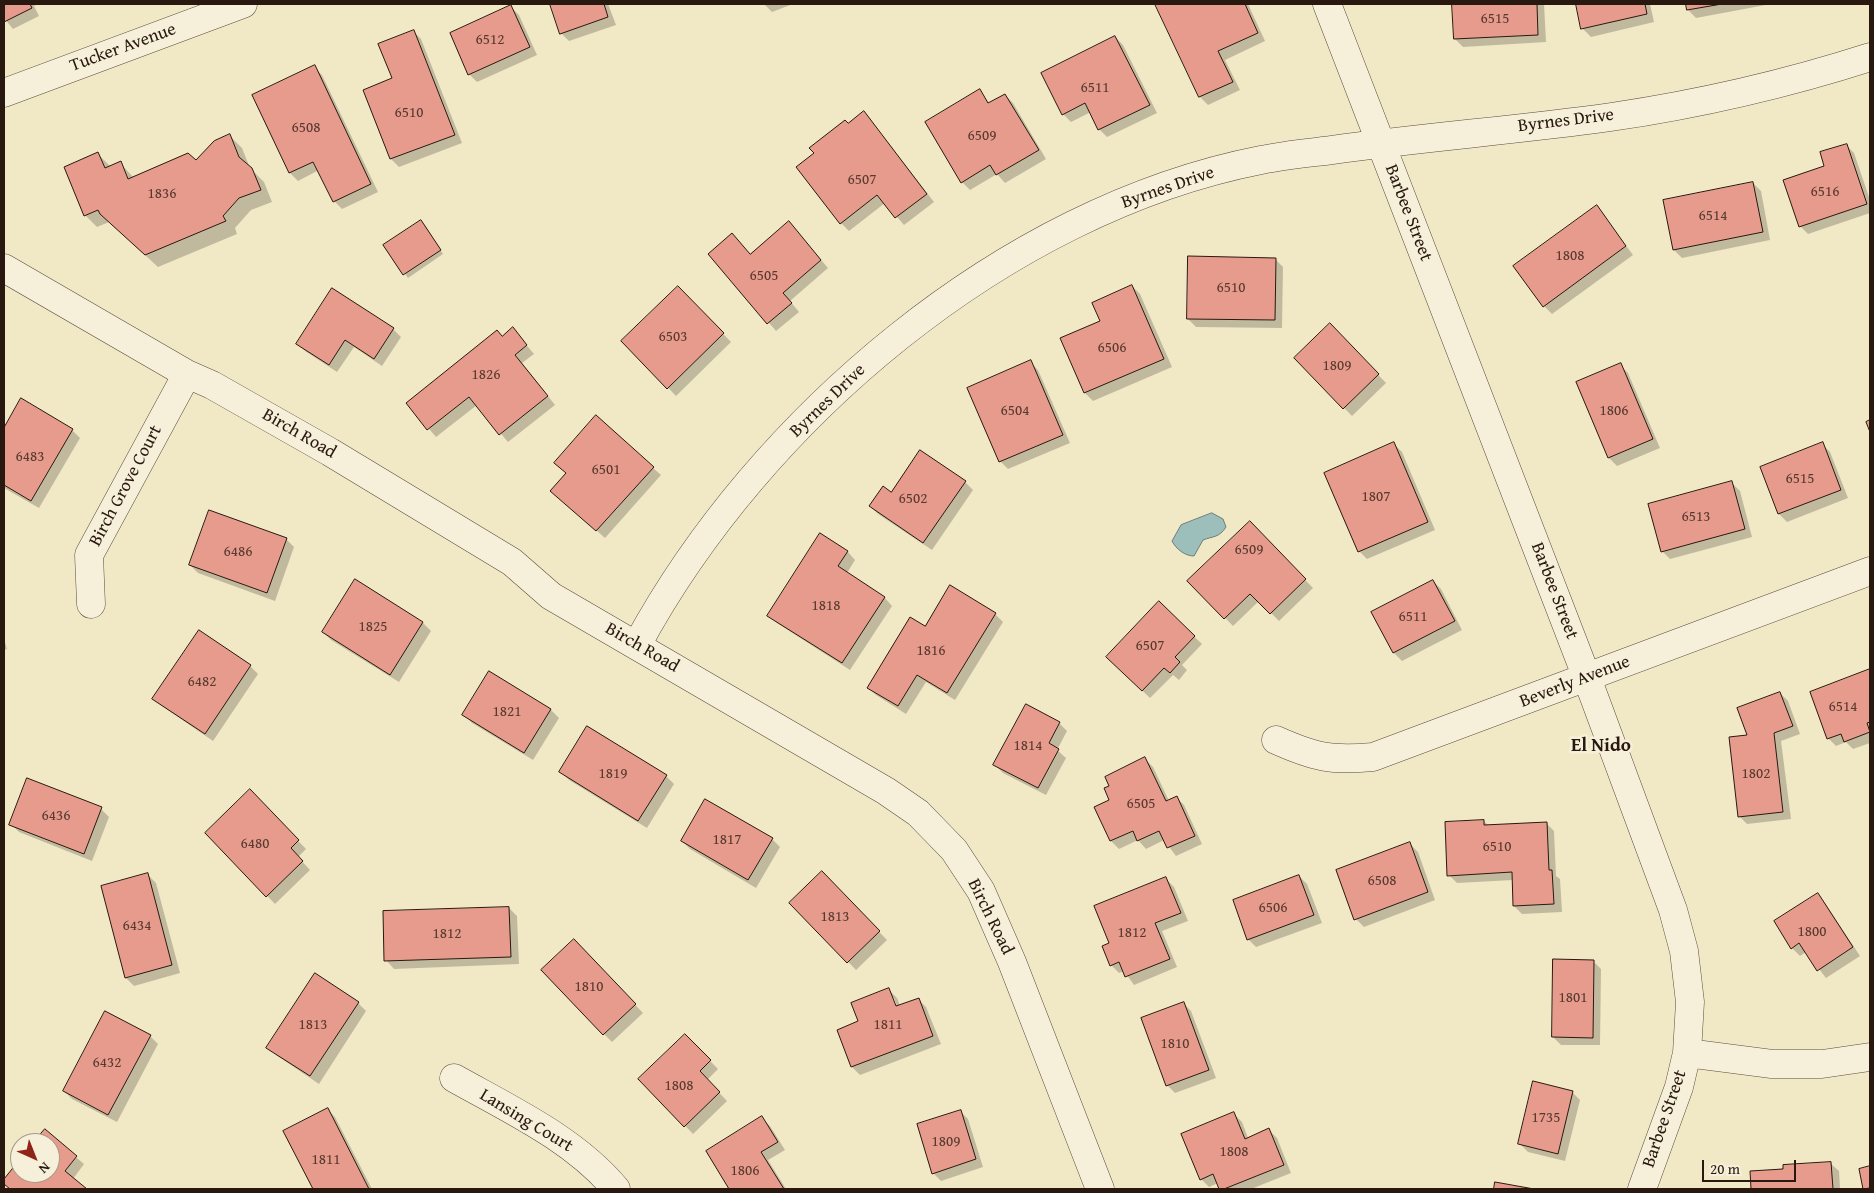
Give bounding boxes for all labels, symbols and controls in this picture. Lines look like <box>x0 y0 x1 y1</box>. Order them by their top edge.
house number: 6515 <box>1481 10 1509 28</box>
street label: Tucker Avenue <box>67 19 179 77</box>
house number: 6512 <box>476 31 504 49</box>
house number: 6511 <box>1081 79 1109 97</box>
house number: 6510 <box>395 104 423 122</box>
street label: Byrnes Drive <box>1517 104 1615 138</box>
house number: 6508 <box>292 119 320 137</box>
house number: 6509 <box>968 127 996 145</box>
street label: Byrnes Drive <box>1119 162 1217 214</box>
street label: Barbee Street <box>1380 162 1436 264</box>
house number: 6507 <box>848 171 876 189</box>
house number: 6516 <box>1811 183 1839 201</box>
house number: 1836 <box>148 185 176 203</box>
house number: 6514 <box>1699 207 1727 225</box>
house number: 1808 <box>1556 247 1584 265</box>
house number: 6505 <box>750 267 778 285</box>
house number: 6510 <box>1217 279 1245 297</box>
house number: 6503 <box>659 328 687 346</box>
house number: 6506 <box>1098 339 1126 357</box>
house number: 1809 <box>1323 357 1351 375</box>
street label: Byrnes Drive <box>786 360 870 442</box>
house number: 1826 <box>472 366 500 384</box>
house number: 6504 <box>1001 402 1029 420</box>
house number: 1806 <box>1600 402 1628 420</box>
street label: Birch Road <box>258 404 340 464</box>
street label: Birch Grove Court <box>85 422 167 550</box>
house number: 6483 <box>16 448 44 466</box>
house number: 6501 <box>592 461 620 479</box>
house number: 6515 <box>1786 470 1814 488</box>
house number: 1807 <box>1362 488 1390 506</box>
house number: 6502 <box>899 490 927 508</box>
house number: 6513 <box>1682 508 1710 526</box>
street label: Barbee Street <box>1526 540 1582 642</box>
house number: 6509 <box>1235 541 1263 559</box>
house number: 6486 <box>224 543 252 561</box>
house number: 1818 <box>812 597 840 615</box>
house number: 6511 <box>1399 608 1427 626</box>
house number: 1825 <box>359 618 387 636</box>
street label: Birch Road <box>601 618 683 678</box>
house number: 6507 <box>1136 637 1164 655</box>
house number: 1816 <box>917 642 945 660</box>
street label: Beverly Avenue <box>1517 651 1633 713</box>
house number: 6482 <box>188 673 216 691</box>
house number: 6514 <box>1829 698 1857 716</box>
house number: 1821 <box>493 703 521 721</box>
district label: El Nido <box>1571 735 1631 757</box>
house number: 1814 <box>1014 737 1042 755</box>
house number: 1819 <box>599 765 627 783</box>
house number: 1802 <box>1742 765 1770 783</box>
house number: 6505 <box>1127 795 1155 813</box>
house number: 6436 <box>42 807 70 825</box>
house number: 1817 <box>713 831 741 849</box>
house number: 6480 <box>241 835 269 853</box>
house number: 6510 <box>1483 838 1511 856</box>
house number: 6508 <box>1368 872 1396 890</box>
street label: Birch Road <box>962 875 1018 959</box>
house number: 6506 <box>1259 899 1287 917</box>
house number: 1813 <box>821 908 849 926</box>
house number: 6434 <box>123 917 151 935</box>
house number: 1800 <box>1798 923 1826 941</box>
house number: 1812 <box>1118 924 1146 942</box>
house number: 1812 <box>433 925 461 943</box>
house number: 1810 <box>575 978 603 996</box>
house number: 1801 <box>1559 989 1587 1007</box>
house number: 1813 <box>299 1016 327 1034</box>
house number: 1811 <box>874 1016 902 1034</box>
house number: 1810 <box>1161 1035 1189 1053</box>
house number: 6432 <box>93 1054 121 1072</box>
street label: Barbee Street <box>1638 1067 1692 1171</box>
house number: 1808 <box>665 1077 693 1095</box>
street label: Lansing Court <box>475 1085 577 1157</box>
house number: 1735 <box>1532 1109 1560 1127</box>
north arrow <box>10 1133 60 1183</box>
house number: 1809 <box>932 1133 960 1151</box>
house number: 1808 <box>1220 1143 1248 1161</box>
scale bar <box>1704 1150 1798 1182</box>
house number: 1811 <box>312 1151 340 1169</box>
text: N <box>34 1158 55 1179</box>
text: 20 m <box>1710 1158 1740 1179</box>
house number: 1806 <box>731 1162 759 1180</box>

